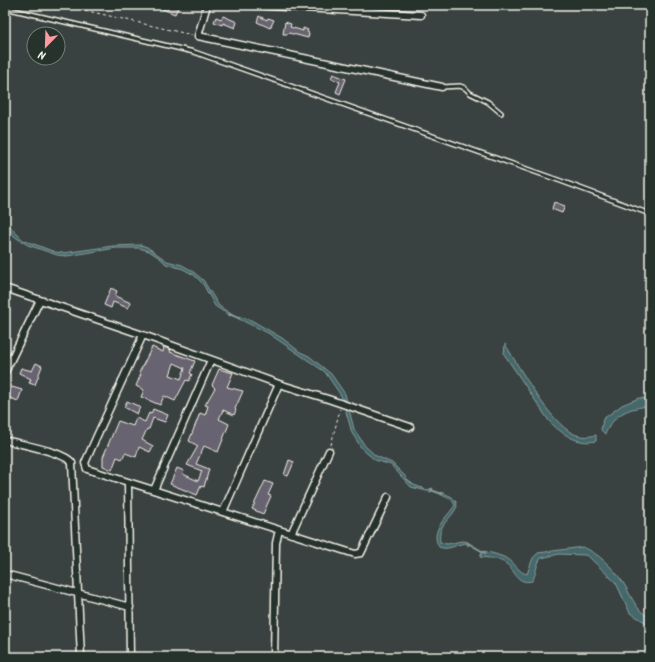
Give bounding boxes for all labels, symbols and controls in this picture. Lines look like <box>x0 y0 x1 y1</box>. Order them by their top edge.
north arrow <box>26 26 66 66</box>
text: N <box>36 45 49 64</box>

